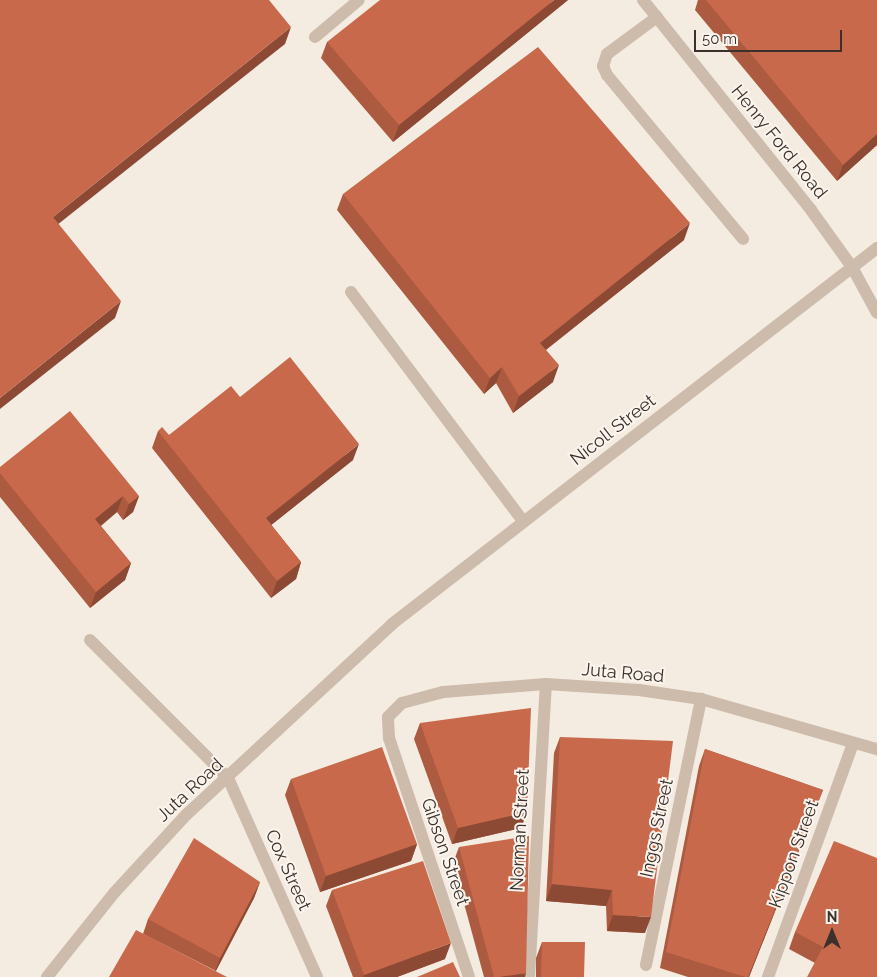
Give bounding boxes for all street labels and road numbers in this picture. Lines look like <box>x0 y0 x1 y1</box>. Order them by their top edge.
street label: Henry Ford Road <box>726 81 832 203</box>
street label: Nicoll Street <box>566 390 660 470</box>
street label: Juta Road <box>581 659 665 687</box>
street label: Juta Road <box>152 754 228 826</box>
street label: Norman Street <box>506 768 534 892</box>
street label: Inggs Street <box>636 777 678 879</box>
street label: Gibson Street <box>417 795 473 909</box>
street label: Kippon Street <box>764 797 824 911</box>
street label: Cox Street <box>261 826 315 914</box>

